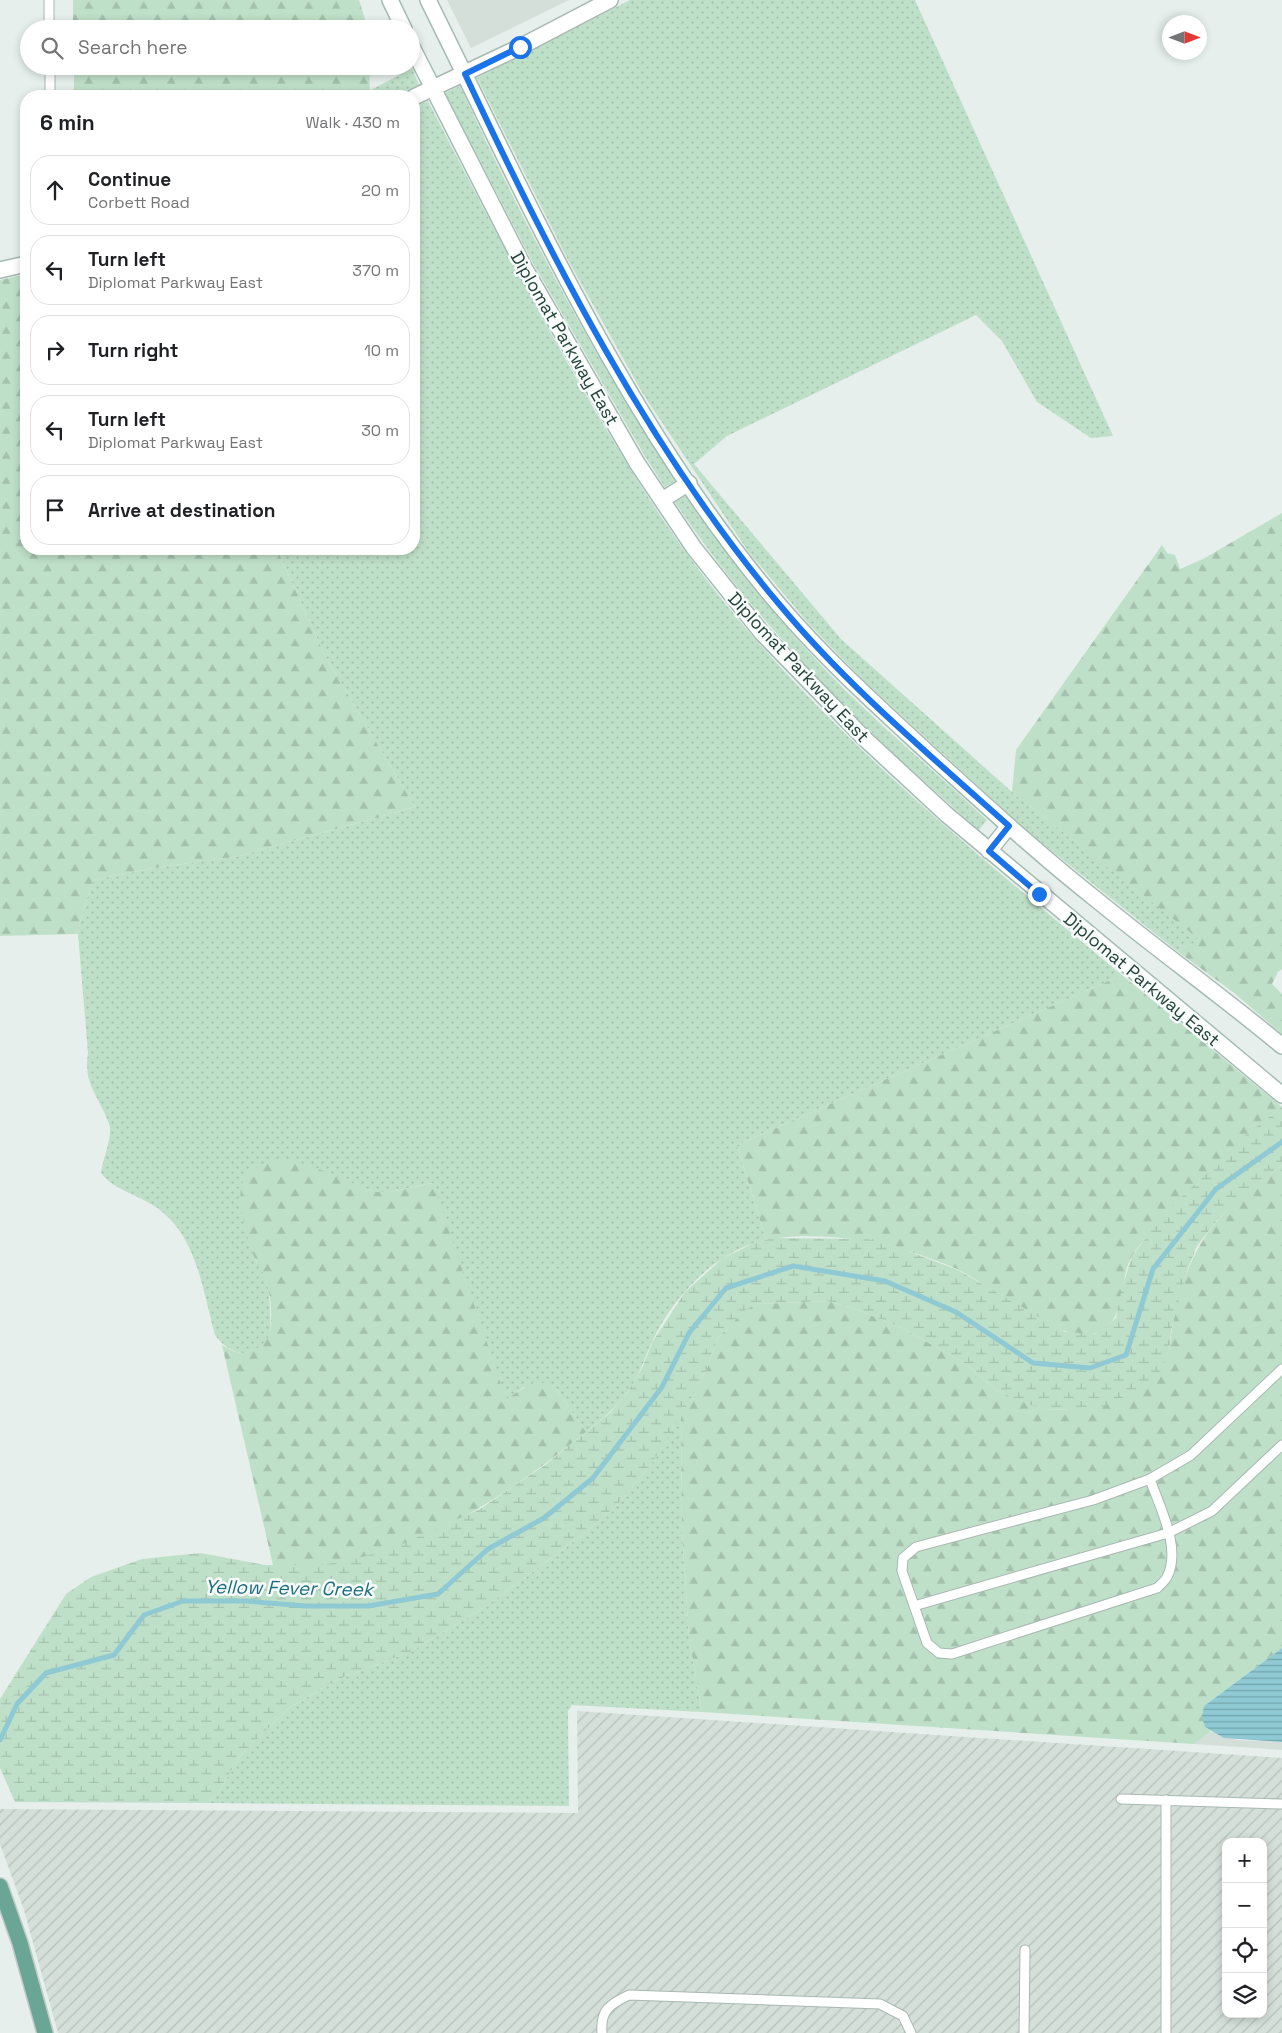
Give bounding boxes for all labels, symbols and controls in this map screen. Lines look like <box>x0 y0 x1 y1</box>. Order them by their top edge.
north arrow <box>1162 15 1207 60</box>
search box <box>20 20 420 75</box>
icon: search <box>38 34 66 62</box>
text: Search here <box>78 35 188 60</box>
route start <box>509 36 532 59</box>
text: 6 min <box>40 109 95 136</box>
text: Walk · 430 m <box>305 112 400 133</box>
text: Continue <box>88 167 171 192</box>
icon: ahead <box>41 176 69 204</box>
text: 20 m <box>361 180 399 201</box>
text: Corbett Road <box>88 192 190 213</box>
text: Turn left <box>88 247 166 272</box>
street label: Diplomat Parkway East <box>506 247 624 429</box>
icon: left <box>41 256 69 284</box>
text: 370 m <box>352 260 399 281</box>
text: Diplomat Parkway East <box>88 272 263 293</box>
icon: right <box>41 336 69 364</box>
text: Turn right <box>88 338 178 363</box>
text: 10 m <box>364 340 399 361</box>
text: Turn left <box>88 407 166 432</box>
icon: left <box>41 416 69 444</box>
text: 30 m <box>361 420 399 441</box>
text: Diplomat Parkway East <box>88 432 263 453</box>
icon: arrive <box>41 496 69 524</box>
text: Arrive at destination <box>88 498 276 523</box>
street label: Diplomat Parkway East <box>723 587 875 747</box>
route end <box>1028 883 1051 906</box>
street label: Diplomat Parkway East <box>1059 907 1225 1051</box>
water label: Yellow Fever Creek <box>205 1574 376 1602</box>
map controls <box>1222 1838 1267 2018</box>
button: + <box>1222 1838 1267 1883</box>
button: − <box>1222 1883 1267 1928</box>
button: locate <box>1222 1928 1267 1973</box>
button: layers <box>1222 1973 1267 2018</box>

